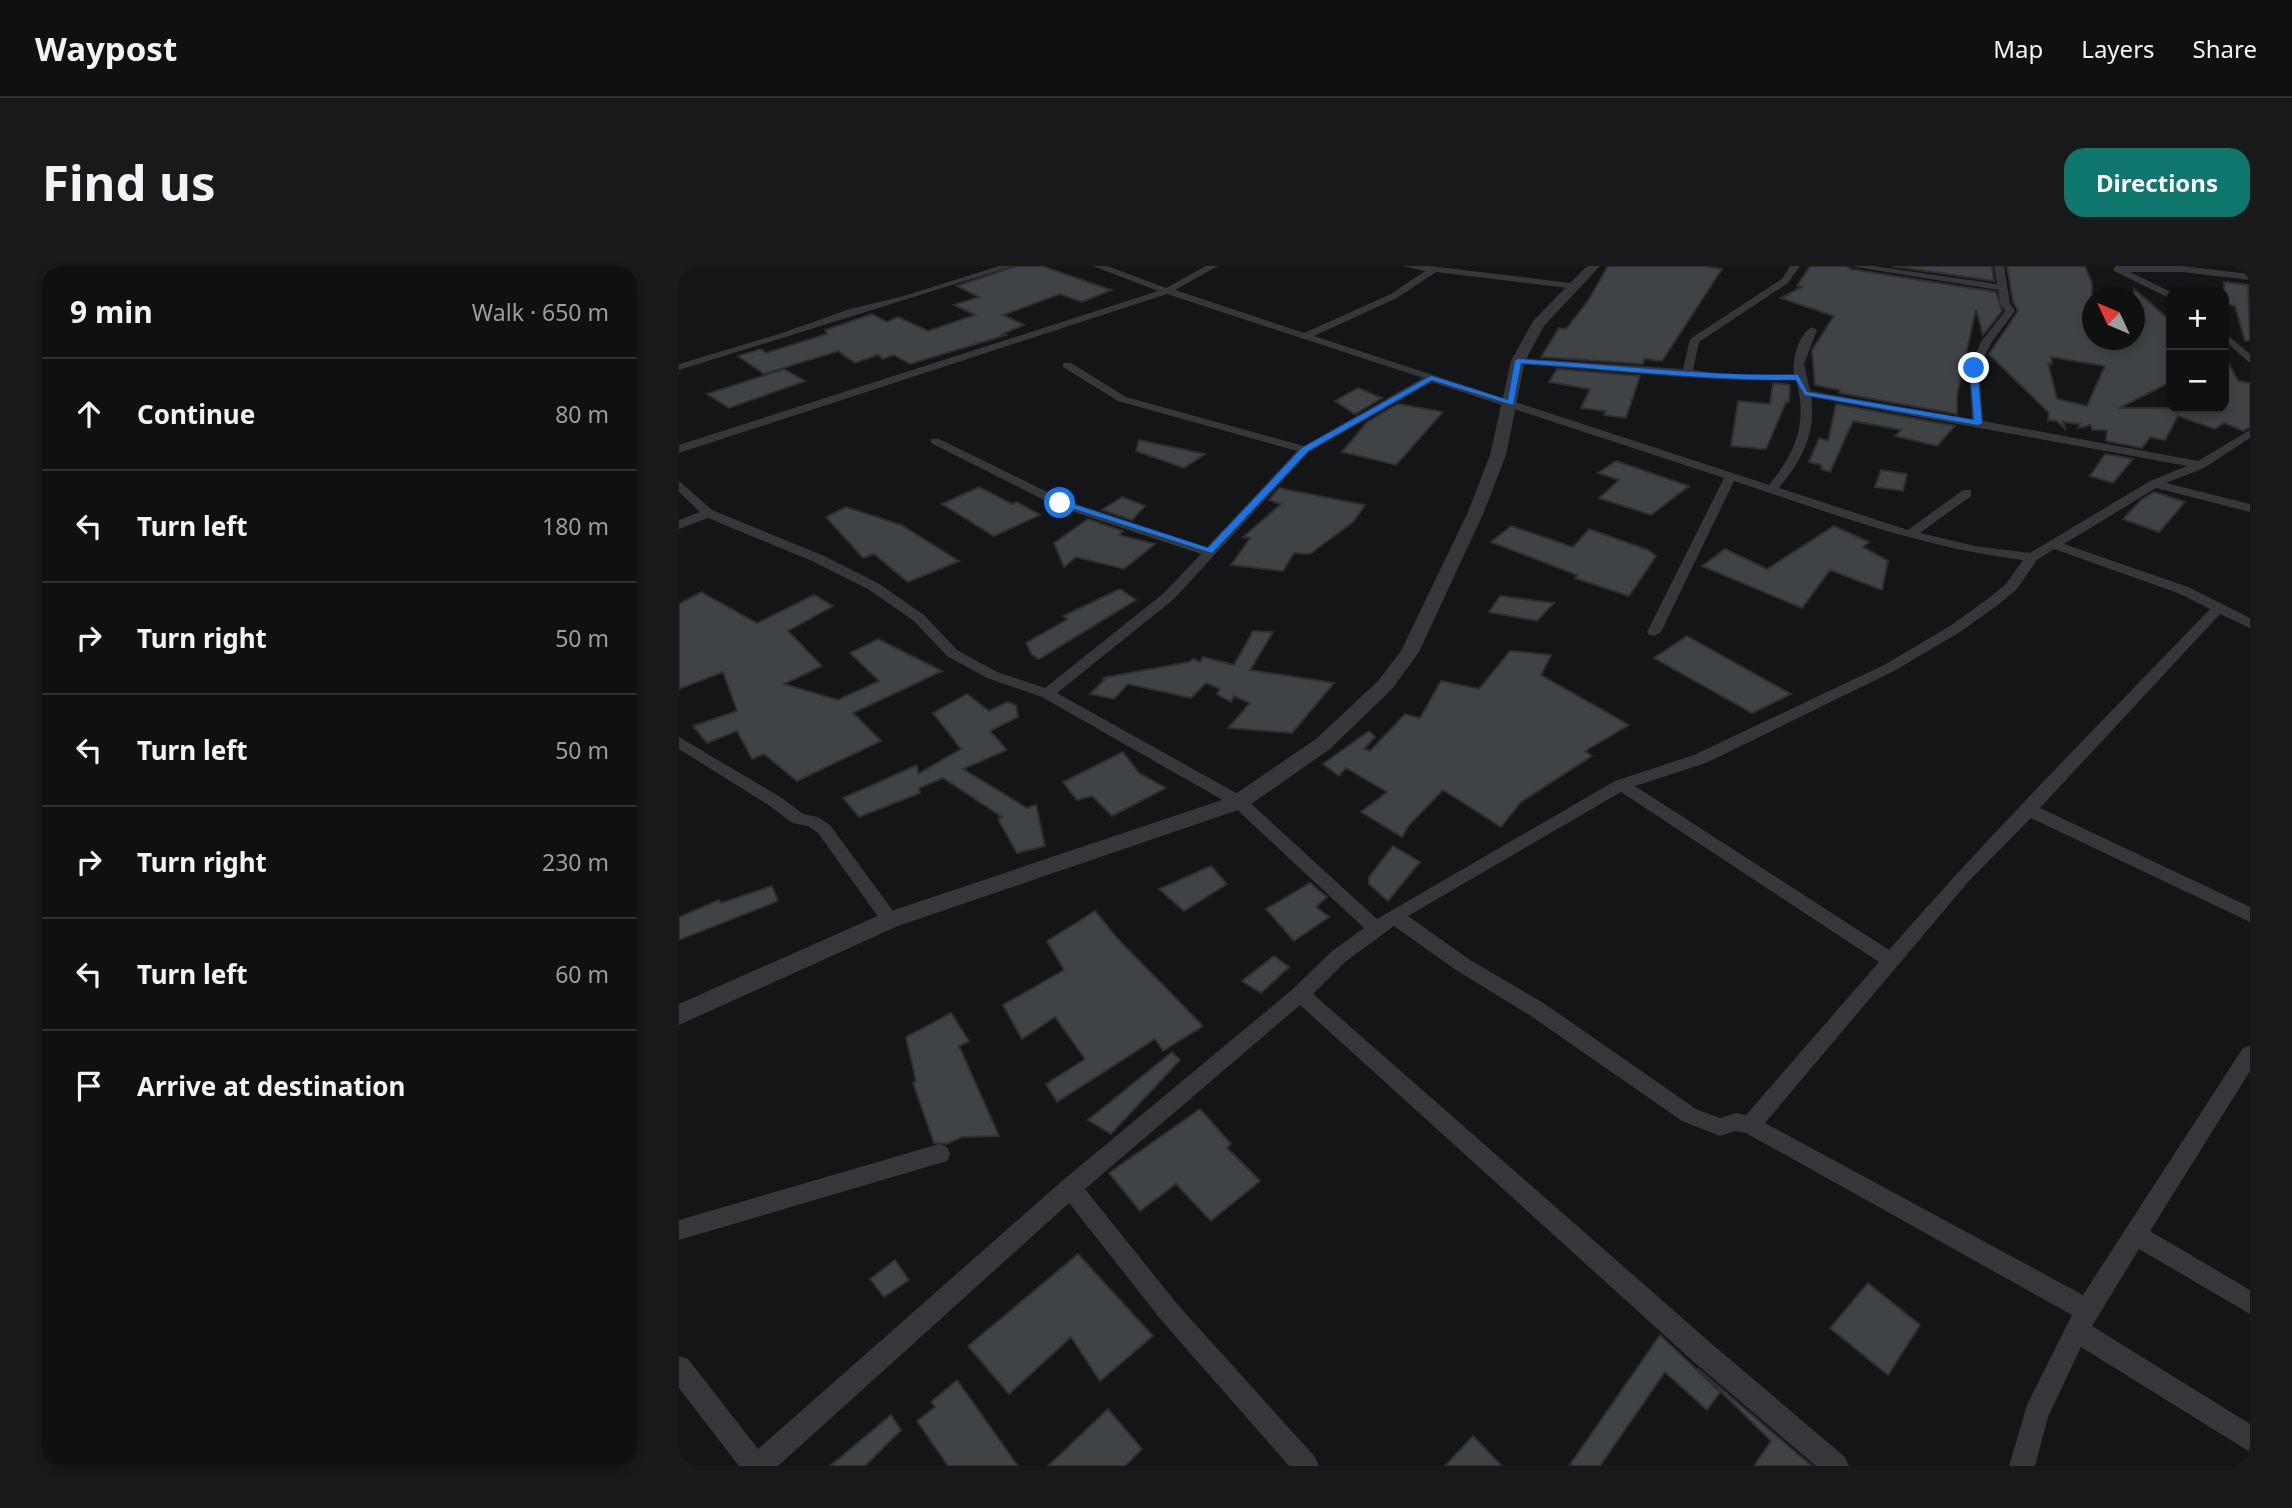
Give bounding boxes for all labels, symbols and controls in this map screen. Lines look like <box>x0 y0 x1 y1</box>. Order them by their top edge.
text: Waypost <box>35 26 177 71</box>
text: Map <box>1993 32 2043 65</box>
text: Layers <box>2081 32 2155 65</box>
text: Share <box>2193 32 2257 65</box>
button: Directions <box>2064 148 2250 217</box>
text: Find us <box>42 149 216 215</box>
north arrow <box>2082 287 2145 350</box>
map controls <box>2166 287 2229 413</box>
button: + <box>2166 287 2229 350</box>
text: 9 min <box>70 291 153 332</box>
text: Walk · 650 m <box>472 296 609 328</box>
button: − <box>2166 350 2229 413</box>
route end <box>1958 352 1989 383</box>
icon: ahead <box>70 395 108 433</box>
text: Continue <box>137 396 255 432</box>
text: 80 m <box>555 398 609 430</box>
route start <box>1044 487 1075 518</box>
icon: left <box>70 507 108 545</box>
text: Turn left <box>137 508 248 544</box>
text: 180 m <box>542 510 609 542</box>
icon: right <box>70 619 108 657</box>
text: Turn right <box>137 620 267 656</box>
text: 50 m <box>555 622 609 654</box>
icon: left <box>70 731 108 769</box>
text: Turn left <box>137 732 248 768</box>
text: 50 m <box>555 734 609 766</box>
icon: right <box>70 843 108 881</box>
text: Turn right <box>137 844 267 880</box>
text: 230 m <box>542 846 609 878</box>
icon: left <box>70 955 108 993</box>
text: Turn left <box>137 956 248 992</box>
text: 60 m <box>555 958 609 990</box>
icon: arrive <box>70 1067 108 1105</box>
text: Arrive at destination <box>137 1068 406 1104</box>

